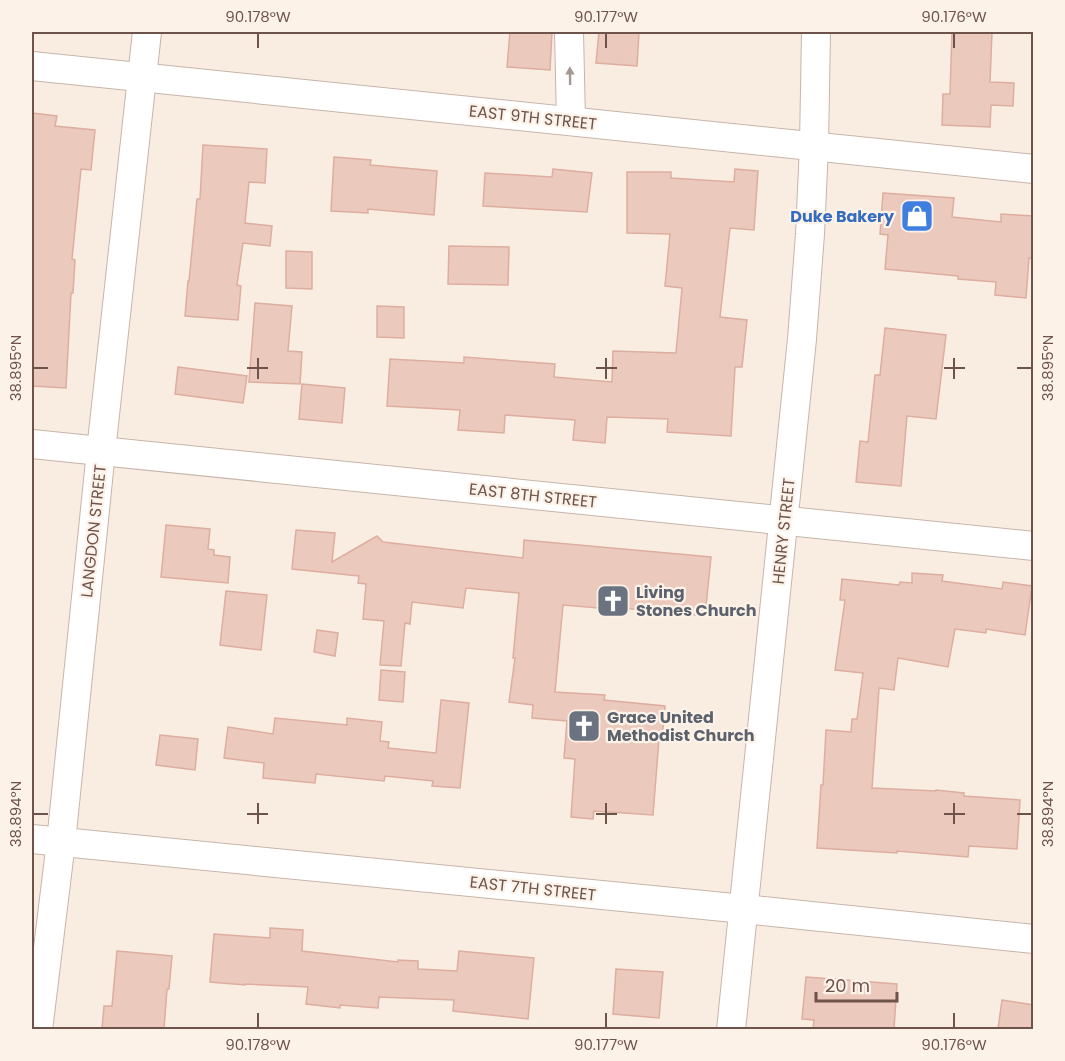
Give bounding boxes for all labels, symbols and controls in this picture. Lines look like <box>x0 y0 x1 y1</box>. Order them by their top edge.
text: 90.178°W <box>225 6 291 27</box>
text: 90.177°W <box>574 6 638 27</box>
text: 90.176°W <box>921 6 987 27</box>
one-way arrow <box>565 67 575 86</box>
street label: EAST 9TH STREET <box>468 99 598 136</box>
shop icon: Duke Bakery <box>899 198 935 234</box>
place label: Duke Bakery <box>790 205 895 228</box>
text: 38.895°N <box>5 335 26 401</box>
text: 38.895°N <box>1037 335 1058 401</box>
street label: LANGDON STREET <box>75 463 112 599</box>
street label: HENRY STREET <box>766 476 801 585</box>
street label: EAST 8TH STREET <box>468 477 598 514</box>
place label: Living Stones Church <box>636 581 757 622</box>
church icon: Living Stones Church <box>595 583 631 619</box>
place label: Grace United Methodist Church <box>607 706 755 747</box>
church icon: Grace United Methodist Church <box>566 708 602 744</box>
text: 38.894°N <box>5 781 26 847</box>
text: 38.894°N <box>1037 781 1058 847</box>
street label: EAST 7TH STREET <box>469 870 598 907</box>
scale bar <box>816 965 897 1003</box>
text: 20 m <box>825 973 870 998</box>
text: 90.178°W <box>225 1034 291 1055</box>
text: 90.177°W <box>574 1034 638 1055</box>
text: 90.176°W <box>921 1034 987 1055</box>

